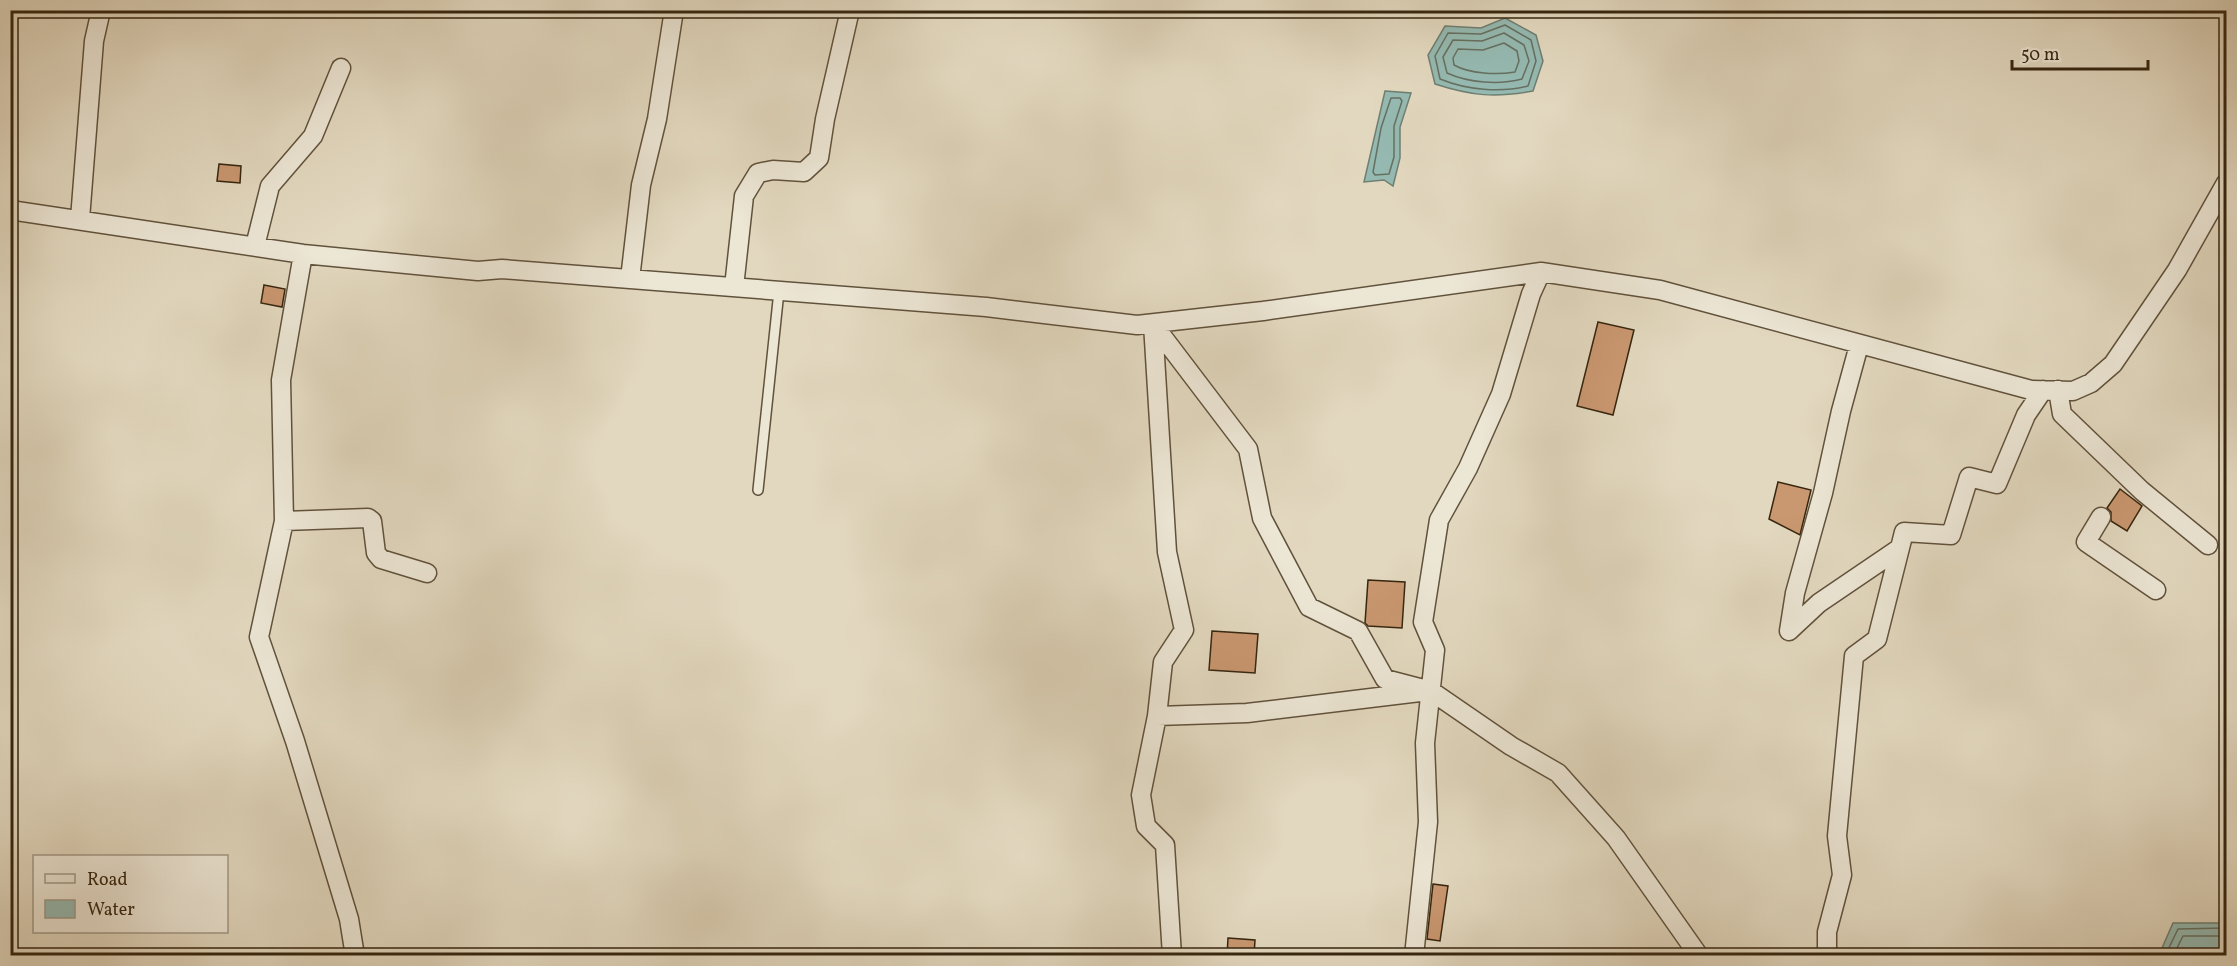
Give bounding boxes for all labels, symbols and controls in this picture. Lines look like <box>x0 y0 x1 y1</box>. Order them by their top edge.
scale bar <box>2012 33 2148 71</box>
text: 50 m <box>2021 43 2060 68</box>
legend <box>33 855 228 933</box>
text: Road <box>87 868 128 893</box>
text: Water <box>87 898 135 923</box>

